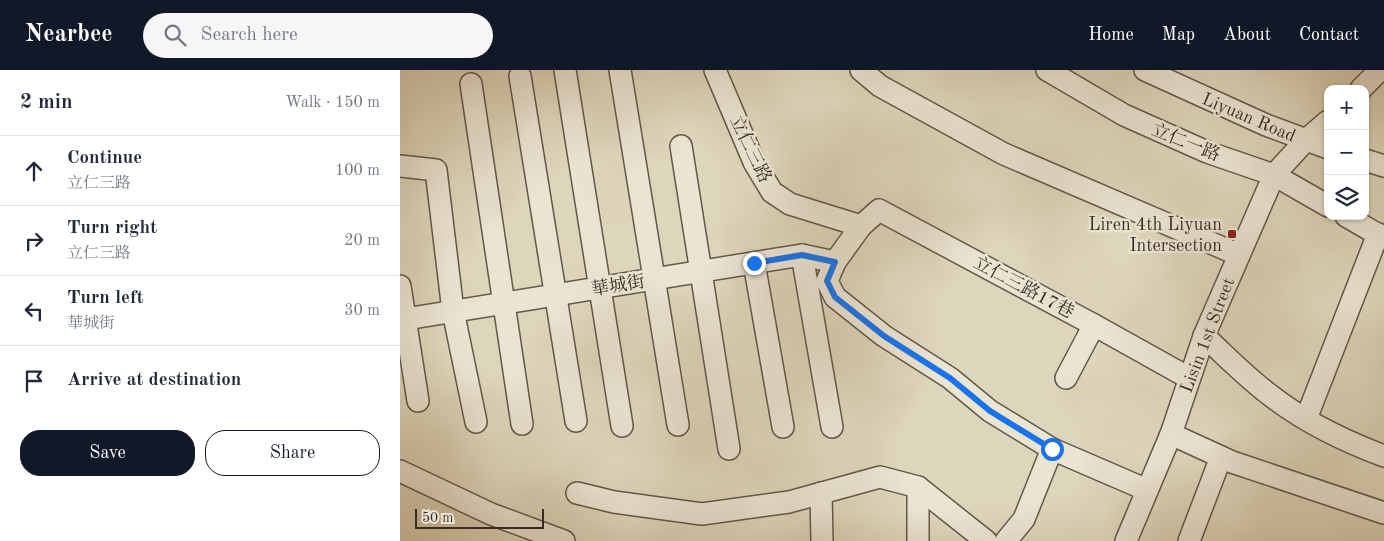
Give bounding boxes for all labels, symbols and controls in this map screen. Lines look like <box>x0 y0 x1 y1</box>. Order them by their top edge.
search box <box>143 13 493 58</box>
icon: search <box>161 21 189 49</box>
text: Nearbee <box>25 23 113 47</box>
text: Search here <box>201 26 298 45</box>
text: Home <box>1088 26 1134 44</box>
text: Map <box>1162 26 1195 44</box>
text: About <box>1223 26 1271 44</box>
text: Contact <box>1299 26 1359 44</box>
map controls <box>1324 85 1369 220</box>
button: + <box>1324 85 1369 130</box>
street label: Liyuan Road <box>1199 90 1298 146</box>
text: 2 min <box>20 92 73 113</box>
text: Walk · 150 m <box>285 95 380 111</box>
street label: 立仁三路 <box>726 112 776 186</box>
street label: 立仁一路 <box>1149 119 1223 165</box>
button: − <box>1324 130 1369 175</box>
text: Continue <box>67 149 142 168</box>
icon: ahead <box>20 157 48 185</box>
text: 100 m <box>335 163 380 179</box>
button: layers <box>1324 175 1369 220</box>
text: 立仁三路 <box>67 176 131 192</box>
place label: Liren 4th Liyuan Intersection <box>1088 216 1222 255</box>
text: Turn right <box>67 219 157 238</box>
icon: right <box>20 227 48 255</box>
marker: Liren 4th Liyuan Intersection <box>1226 228 1238 240</box>
text: 20 m <box>344 233 380 249</box>
text: 立仁三路 <box>67 246 131 262</box>
route end <box>743 252 766 275</box>
street label: 立仁三路17巷 <box>970 252 1078 322</box>
street label: 華城街 <box>590 272 646 299</box>
street label: Lisin 1st Street <box>1178 275 1238 395</box>
text: Turn left <box>67 289 144 308</box>
icon: left <box>20 297 48 325</box>
text: 30 m <box>344 303 380 319</box>
text: 華城街 <box>67 316 115 332</box>
icon: arrive <box>20 367 48 395</box>
text: Arrive at destination <box>67 371 241 390</box>
button: Save <box>20 430 195 476</box>
button: Share <box>205 430 380 476</box>
route start <box>1041 438 1064 461</box>
scale bar <box>415 506 544 529</box>
text: 50 m <box>422 511 453 525</box>

